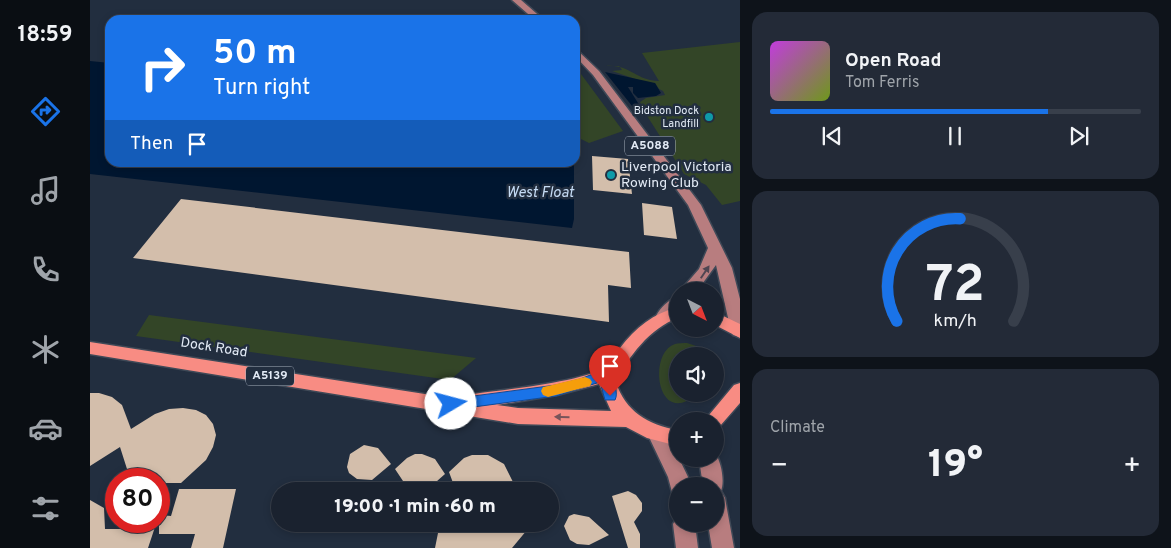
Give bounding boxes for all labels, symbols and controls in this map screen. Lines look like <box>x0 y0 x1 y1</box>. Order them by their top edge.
text: 18:59 <box>18 22 72 49</box>
text: 50 m <box>213 32 297 76</box>
icon: right <box>130 35 195 100</box>
text: Open Road <box>845 49 941 73</box>
text: Tom Ferris <box>845 73 919 93</box>
text: Turn right <box>213 75 310 102</box>
icon: directions <box>28 94 63 129</box>
place label: Bidston Dock Landfill <box>634 104 699 131</box>
marker: Bidston Dock Landfill <box>703 111 715 123</box>
icon: previous <box>818 122 846 150</box>
icon: pause <box>941 122 969 150</box>
icon: next <box>1065 122 1093 150</box>
icon: arrive <box>183 130 211 158</box>
text: Then <box>130 132 173 156</box>
road number: A5088 <box>625 136 675 156</box>
place label: Liverpool Victoria Rowing Club <box>621 159 732 192</box>
marker: Liverpool Victoria Rowing Club <box>605 169 617 181</box>
icon: music <box>28 173 63 208</box>
water label: West Float <box>506 184 574 203</box>
icon: phone <box>28 252 63 287</box>
text: 72 <box>926 254 985 320</box>
one-way arrow <box>701 265 710 279</box>
north arrow <box>669 282 724 338</box>
map controls <box>669 282 724 532</box>
text: km/h <box>934 310 977 333</box>
icon: climate <box>28 332 63 367</box>
street label: Dock Road <box>179 334 249 362</box>
pin <box>589 345 631 396</box>
button: sound <box>669 347 724 402</box>
icon: arrive <box>596 352 624 380</box>
road number: A5139 <box>246 366 294 386</box>
position arrow <box>424 377 476 429</box>
icon: car <box>28 411 63 446</box>
button: + <box>669 412 724 467</box>
one-way arrow <box>553 413 569 421</box>
text: Climate <box>770 418 825 438</box>
text: 19° <box>928 442 983 491</box>
text: − <box>770 449 788 485</box>
text: + <box>1123 449 1141 485</box>
speed limit sign: 80 <box>105 468 170 533</box>
button: − <box>669 477 724 532</box>
icon: filters <box>28 491 63 526</box>
text: 19:00 · 1 min · 60 m <box>334 495 496 519</box>

